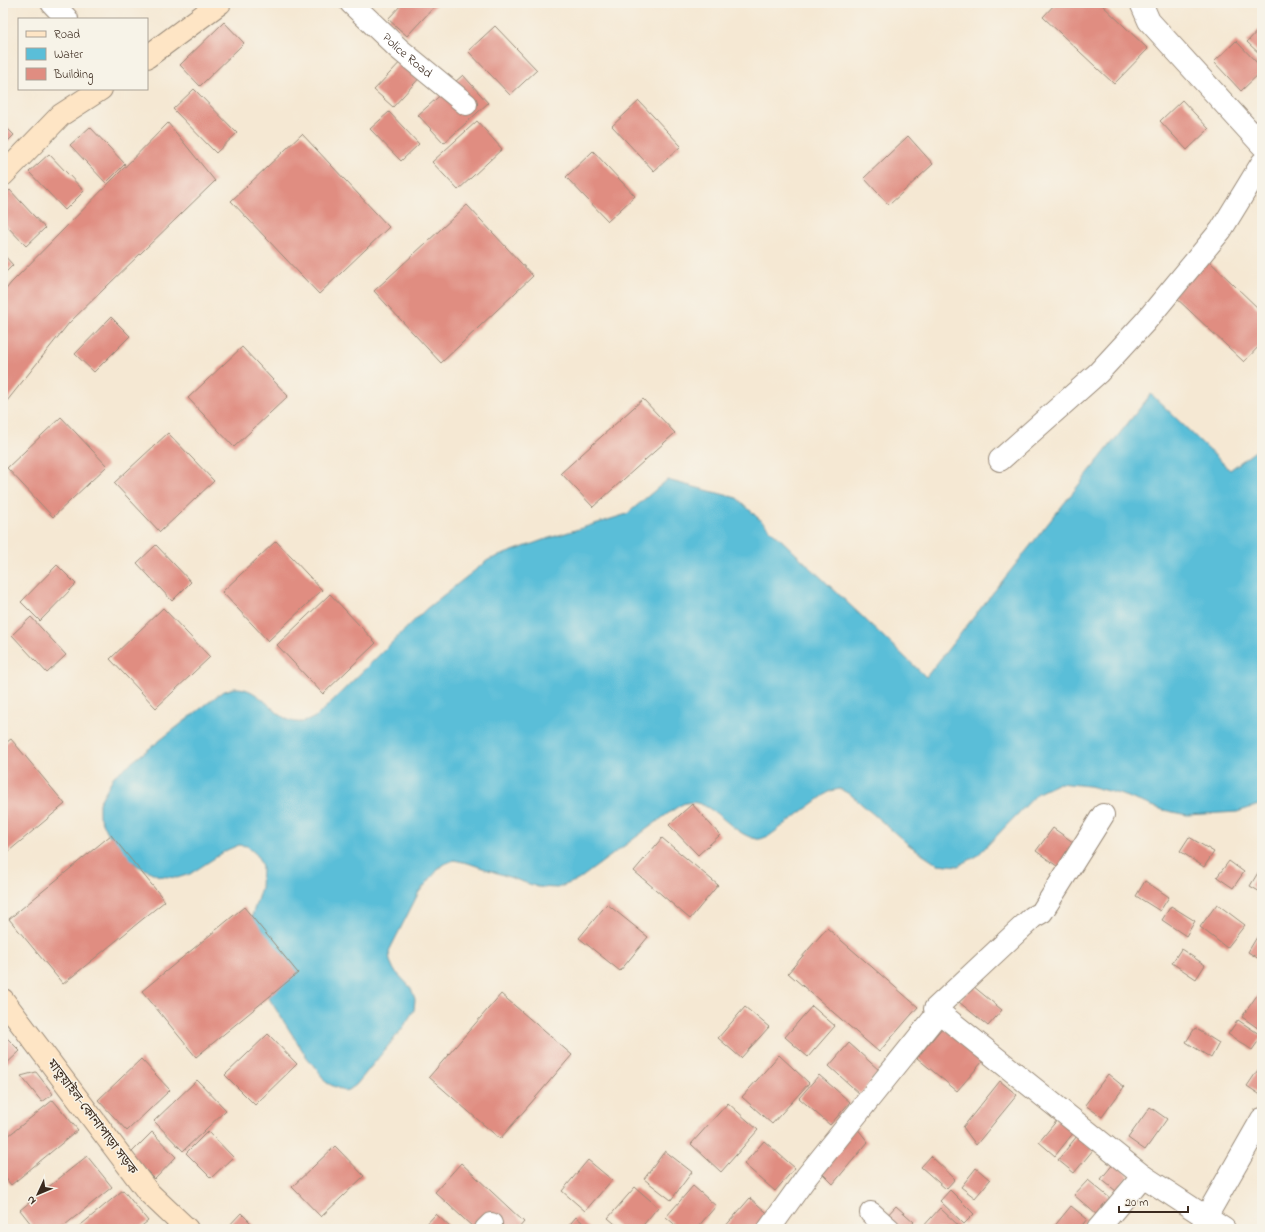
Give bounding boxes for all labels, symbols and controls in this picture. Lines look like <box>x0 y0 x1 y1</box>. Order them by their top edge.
legend <box>18 18 148 90</box>
text: Road <box>54 26 80 44</box>
street label: Police Road <box>378 28 437 83</box>
text: Water <box>54 46 83 64</box>
text: Building <box>53 66 93 85</box>
street label: মাতুয়াইল-কোনাপাড়া সড়ক <box>42 1055 142 1179</box>
north arrow <box>18 1174 58 1214</box>
scale bar <box>1119 1188 1188 1214</box>
text: N <box>23 1192 40 1208</box>
text: 20 m <box>1125 1194 1148 1212</box>

